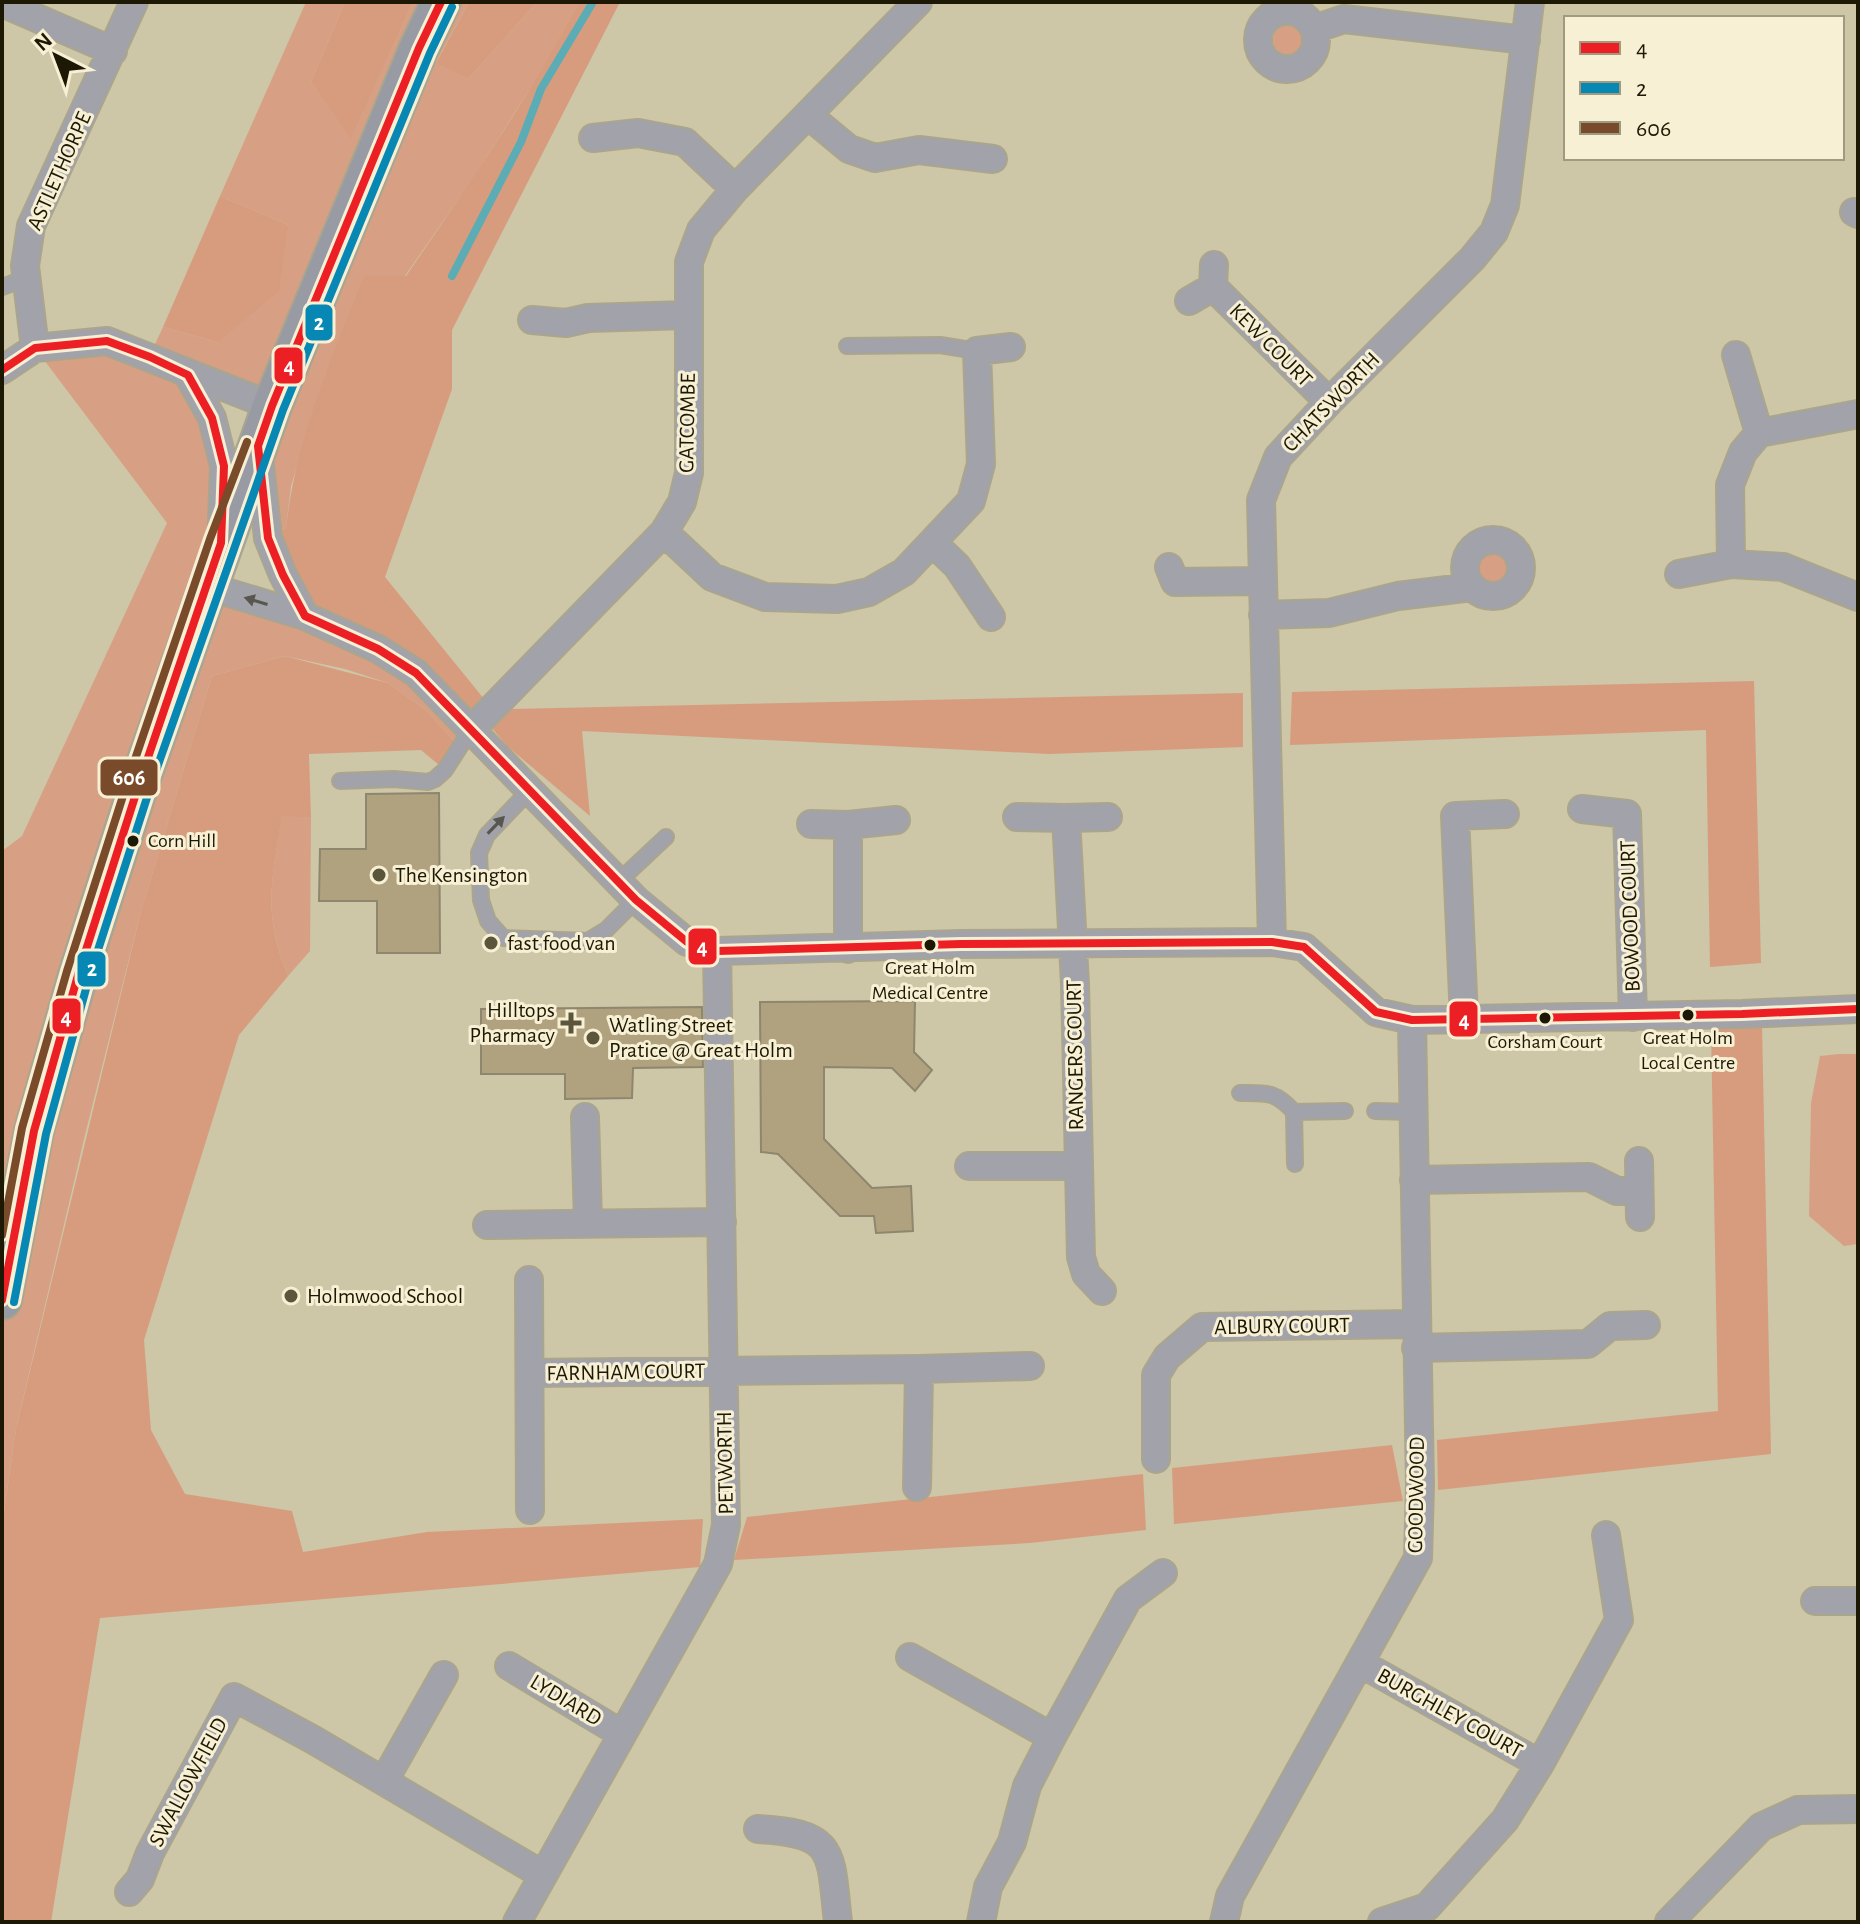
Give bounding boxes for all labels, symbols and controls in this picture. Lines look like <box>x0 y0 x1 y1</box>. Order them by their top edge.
north arrow <box>16 16 96 96</box>
legend <box>1564 16 1844 160</box>
text: N <box>30 29 56 55</box>
text: 4 <box>1636 37 1648 61</box>
text: 2 <box>1636 77 1647 101</box>
street label: ASTLETHORPE <box>23 108 95 233</box>
text: 606 <box>1636 117 1671 141</box>
street label: KEW COURT <box>1225 299 1317 391</box>
line badge: 2 <box>304 303 334 342</box>
text: 2 <box>314 312 324 334</box>
line badge: 4 <box>273 346 304 385</box>
street label: CHATSWORTH <box>1278 348 1384 456</box>
text: 4 <box>283 355 295 377</box>
street label: GATCOMBE <box>675 373 699 473</box>
one-way arrow <box>243 594 267 607</box>
line badge: 606 <box>99 758 159 797</box>
text: 606 <box>113 767 145 789</box>
one-way arrow <box>486 816 505 835</box>
place label: Corn Hill <box>148 831 216 851</box>
marker: Corn Hill <box>125 833 141 849</box>
street label: BOWOOD COURT <box>1616 840 1644 992</box>
place label: The Kensington <box>395 864 528 886</box>
marker: The Kensington <box>370 866 388 884</box>
line badge: 4 <box>687 927 718 966</box>
place label: fast food van <box>507 932 616 954</box>
marker: fast food van <box>482 934 500 952</box>
text: 4 <box>696 936 708 958</box>
marker: Great Holm Medical Centre <box>922 937 938 953</box>
line badge: 2 <box>76 950 107 988</box>
text: 2 <box>87 958 97 980</box>
place label: Great Holm Medical Centre <box>872 958 988 1003</box>
street label: RANGERS COURT <box>1063 979 1087 1131</box>
line badge: 4 <box>51 997 82 1035</box>
place label: Hilltops Pharmacy <box>469 999 556 1046</box>
line badge: 4 <box>1448 1000 1479 1038</box>
text: 4 <box>60 1006 72 1028</box>
marker: Great Holm Local Centre <box>1680 1007 1696 1023</box>
text: 4 <box>1458 1009 1470 1031</box>
marker: Corsham Court <box>1537 1010 1553 1026</box>
marker: Hilltops Pharmacy <box>562 1014 580 1032</box>
place label: Watling Street Pratice @ Great Holm <box>609 1014 793 1061</box>
place label: Great Holm Local Centre <box>1641 1028 1735 1073</box>
marker: Watling Street Pratice @ Great Holm <box>584 1029 602 1047</box>
place label: Corsham Court <box>1488 1032 1603 1052</box>
place label: Holmwood School <box>307 1285 463 1307</box>
marker: Holmwood School <box>282 1287 300 1305</box>
street label: ALBURY COURT <box>1214 1314 1350 1338</box>
street label: FARNHAM COURT <box>546 1360 706 1384</box>
street label: PETWORTH <box>713 1411 737 1515</box>
street label: GOODWOOD <box>1404 1437 1428 1553</box>
street label: BURGHLEY COURT <box>1374 1664 1526 1762</box>
street label: LYDIARD <box>527 1670 605 1730</box>
street label: SWALLOWFIELD <box>145 1714 231 1850</box>

